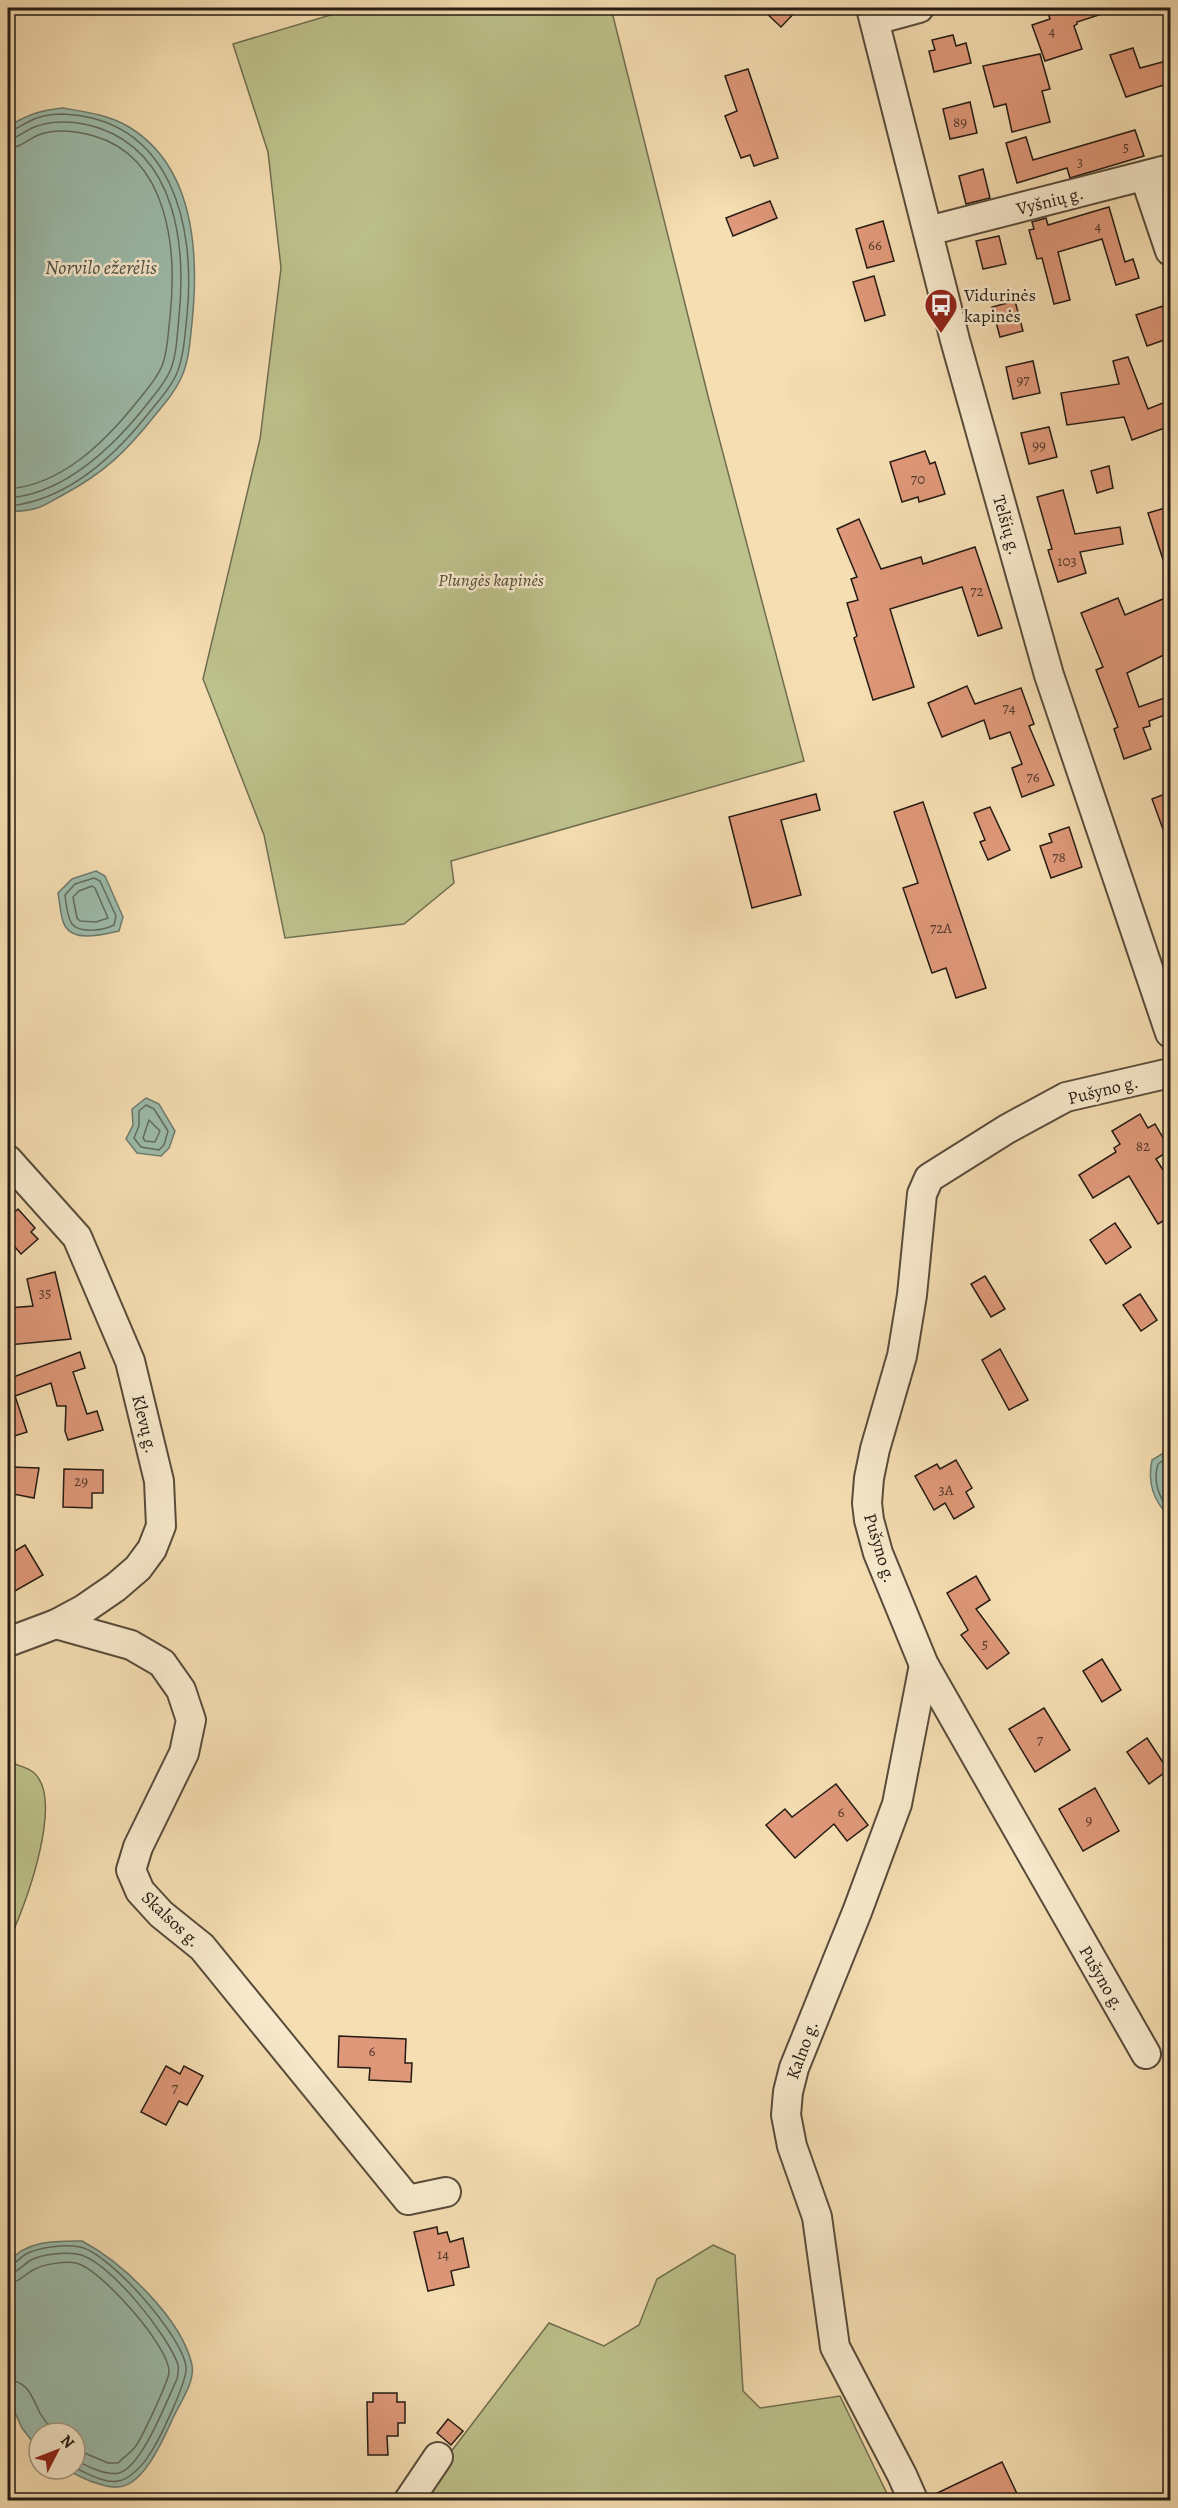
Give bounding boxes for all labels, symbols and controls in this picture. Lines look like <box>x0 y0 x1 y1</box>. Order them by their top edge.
house number: 4 <box>1049 21 1056 41</box>
house number: 89 <box>953 112 967 132</box>
house number: 5 <box>1123 137 1129 157</box>
house number: 3 <box>1077 152 1083 172</box>
street label: Vyšnių g. <box>1013 181 1086 221</box>
house number: 4 <box>1095 216 1102 236</box>
house number: 66 <box>868 235 882 255</box>
water label: Norvilo ežerėlis <box>45 254 157 281</box>
place label: Vidurinės kapinės <box>963 283 1036 328</box>
bus stop icon: Vidurinės kapinės <box>923 287 959 334</box>
house number: 97 <box>1016 370 1030 390</box>
house number: 99 <box>1032 435 1046 455</box>
house number: 70 <box>911 469 925 489</box>
street label: Telšių g. <box>987 492 1027 558</box>
house number: 103 <box>1057 551 1077 571</box>
park label: Plungės kapinės <box>438 568 544 592</box>
house number: 72 <box>970 581 984 601</box>
house number: 74 <box>1002 698 1016 718</box>
house number: 76 <box>1026 767 1040 787</box>
house number: 78 <box>1052 847 1066 867</box>
house number: 72A <box>930 918 952 938</box>
street label: Pušyno g. <box>1065 1070 1141 1110</box>
house number: 82 <box>1136 1136 1150 1156</box>
house number: 35 <box>39 1283 51 1303</box>
street label: Klevų g. <box>126 1392 164 1456</box>
house number: 29 <box>74 1471 88 1491</box>
house number: 3A <box>938 1480 954 1500</box>
street label: Pušyno g. <box>858 1510 902 1586</box>
house number: 5 <box>982 1634 988 1654</box>
house number: 7 <box>1037 1730 1044 1750</box>
house number: 6 <box>838 1802 845 1822</box>
house number: 9 <box>1086 1810 1093 1830</box>
street label: Skalsos g. <box>136 1886 206 1952</box>
street label: Pušyno g. <box>1074 1941 1130 2015</box>
street label: Kalno g. <box>780 2017 824 2083</box>
house number: 6 <box>369 2041 376 2061</box>
house number: 7 <box>172 2078 179 2098</box>
house number: 14 <box>437 2244 449 2264</box>
north arrow <box>27 2421 87 2481</box>
text: N <box>55 2430 80 2454</box>

